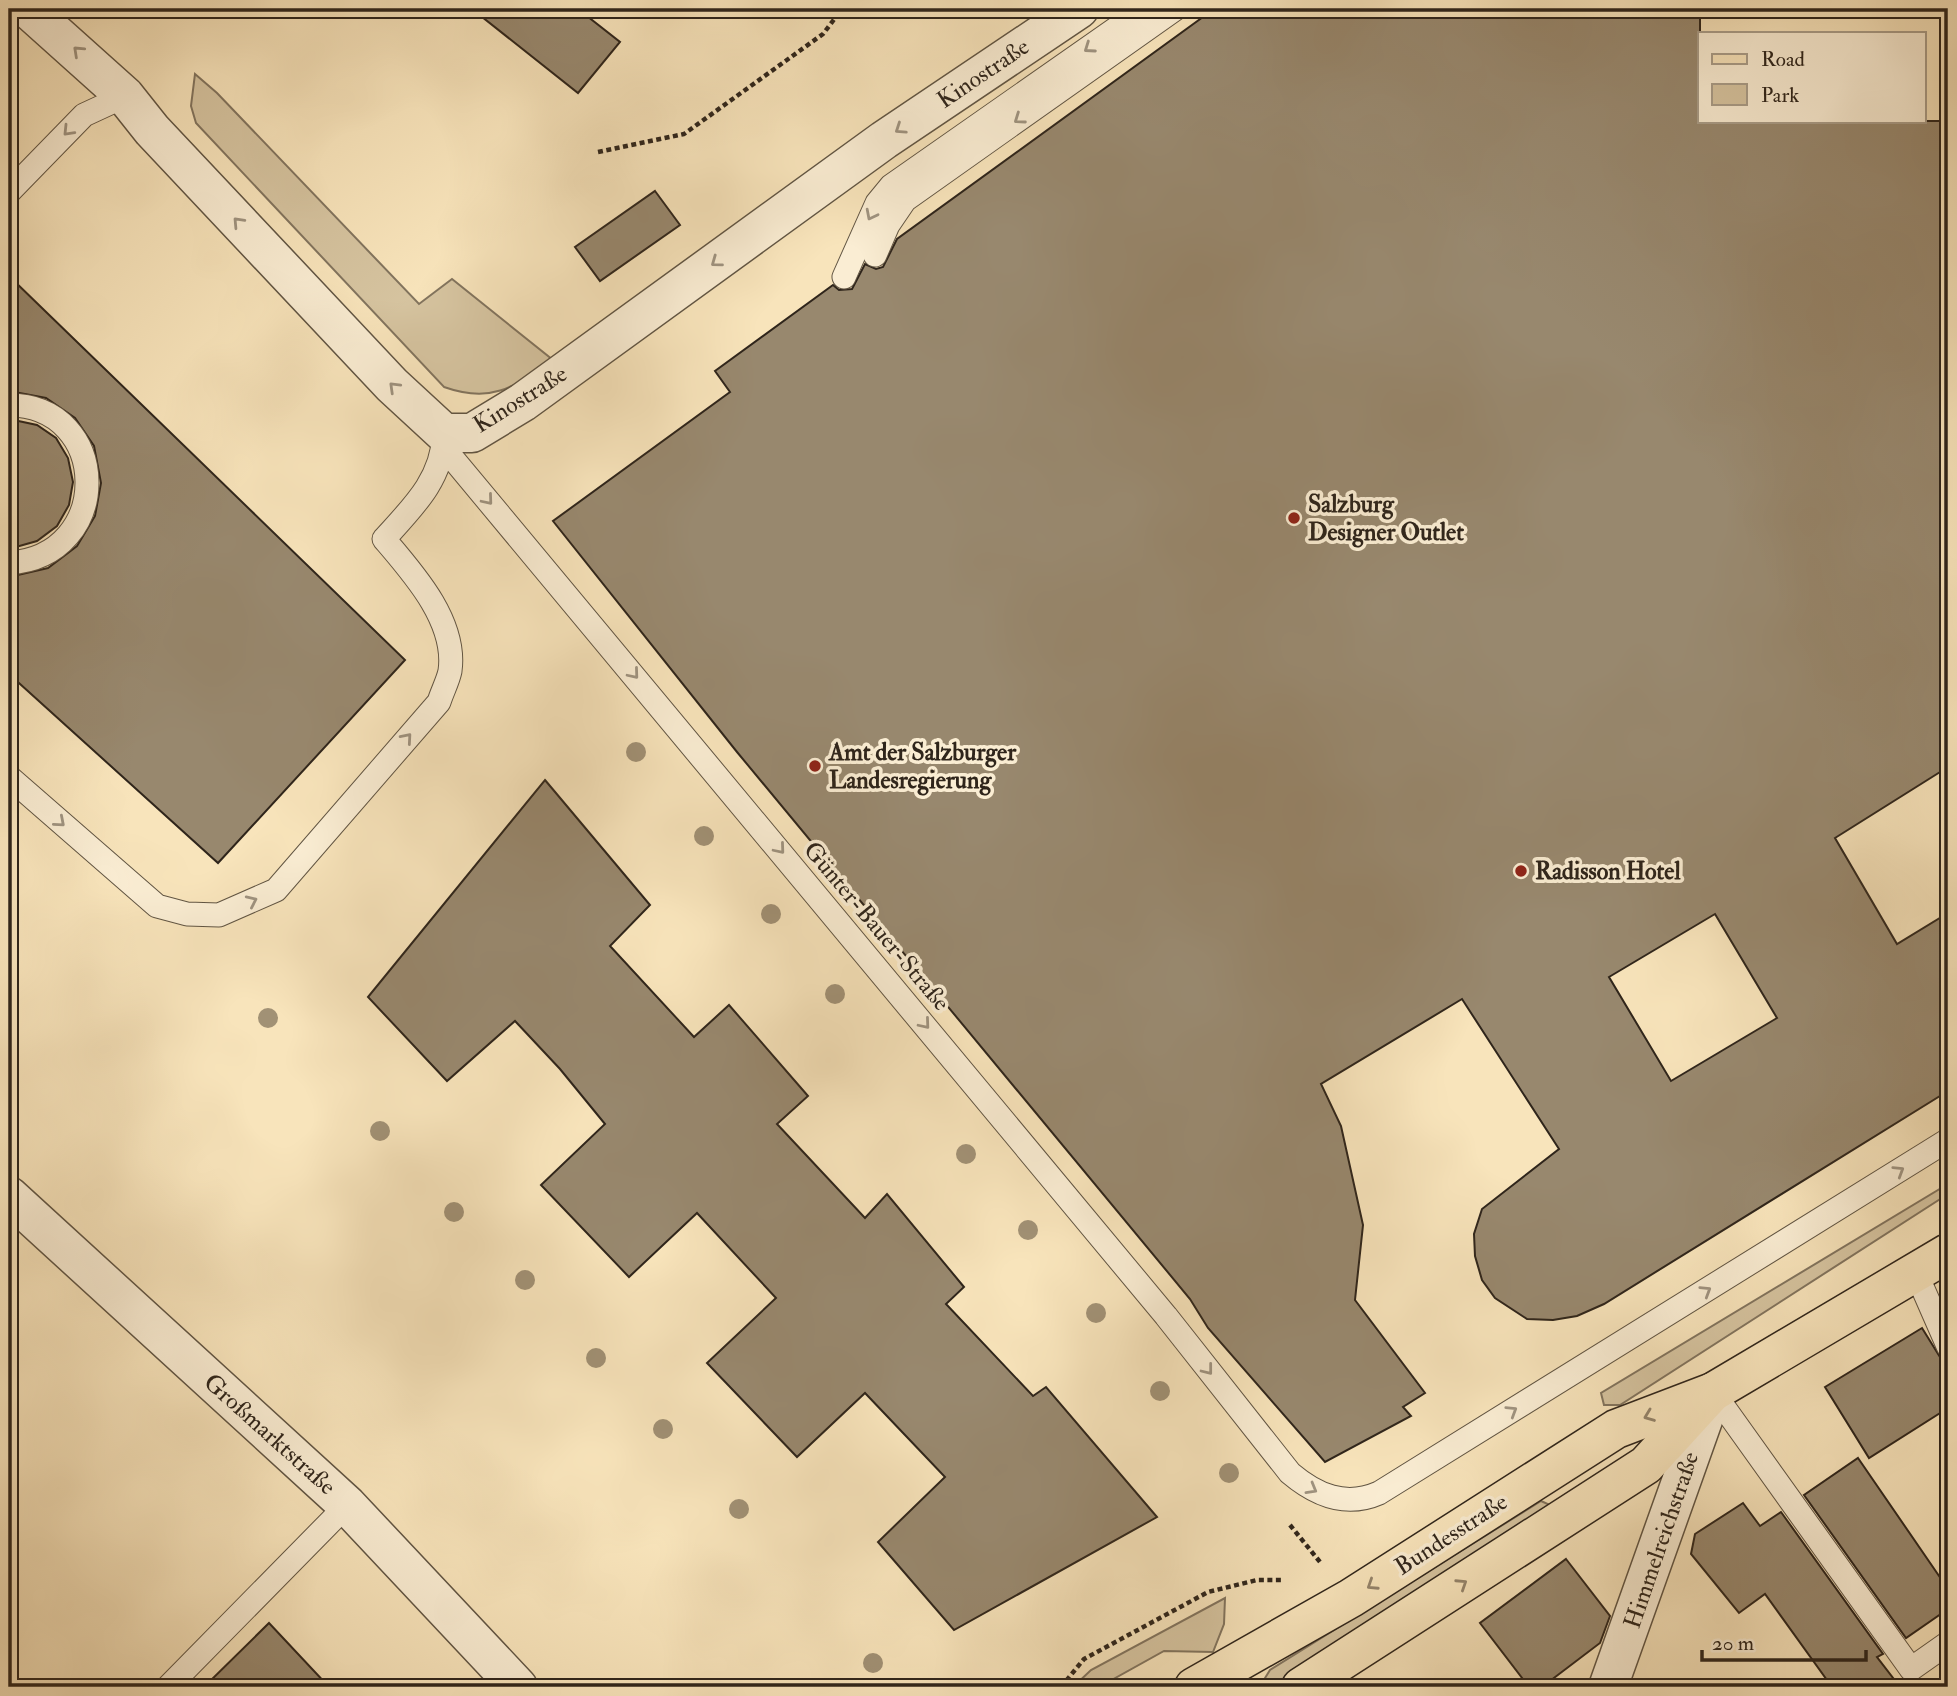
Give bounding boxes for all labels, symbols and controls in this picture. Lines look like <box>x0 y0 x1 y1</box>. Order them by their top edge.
street label: Kinostraße <box>931 31 1035 116</box>
legend <box>1698 32 1926 122</box>
one-way arrow <box>1084 40 1097 52</box>
text: Road <box>1761 46 1806 73</box>
one-way arrow <box>73 47 86 59</box>
text: Park <box>1761 82 1799 109</box>
one-way arrow <box>1014 111 1027 123</box>
one-way arrow <box>895 121 908 133</box>
one-way arrow <box>63 123 76 136</box>
one-way arrow <box>865 208 879 220</box>
one-way arrow <box>234 217 246 230</box>
one-way arrow <box>711 254 724 266</box>
street label: Kinostraße <box>468 359 573 440</box>
one-way arrow <box>390 382 403 395</box>
place label: Salzburg Designer Outlet <box>1308 489 1464 548</box>
one-way arrow <box>480 492 492 505</box>
marker: Salzburg Designer Outlet <box>1286 510 1302 526</box>
one-way arrow <box>626 666 639 679</box>
one-way arrow <box>399 733 411 746</box>
place label: Amt der Salzburger Landesregierung <box>828 737 1017 796</box>
marker: Amt der Salzburger Landesregierung <box>807 758 823 774</box>
one-way arrow <box>52 814 65 826</box>
street label: Günter-Bauer-Straße <box>797 835 957 1017</box>
one-way arrow <box>771 842 784 854</box>
place label: Radisson Hotel <box>1535 856 1681 887</box>
marker: Radisson Hotel <box>1513 863 1529 879</box>
one-way arrow <box>245 895 257 909</box>
one-way arrow <box>916 1017 929 1029</box>
one-way arrow <box>1891 1166 1904 1179</box>
one-way arrow <box>1698 1287 1711 1300</box>
one-way arrow <box>1200 1362 1213 1374</box>
street label: Großmarktstraße <box>197 1367 342 1502</box>
one-way arrow <box>1505 1406 1518 1419</box>
one-way arrow <box>1644 1408 1656 1422</box>
street label: Himmelreichstraße <box>1617 1448 1706 1632</box>
one-way arrow <box>1304 1481 1317 1494</box>
street label: Bundesstraße <box>1389 1486 1514 1582</box>
one-way arrow <box>1366 1576 1379 1589</box>
one-way arrow <box>1454 1580 1467 1592</box>
scale bar <box>1702 1619 1866 1663</box>
text: 20 m <box>1712 1630 1754 1657</box>

